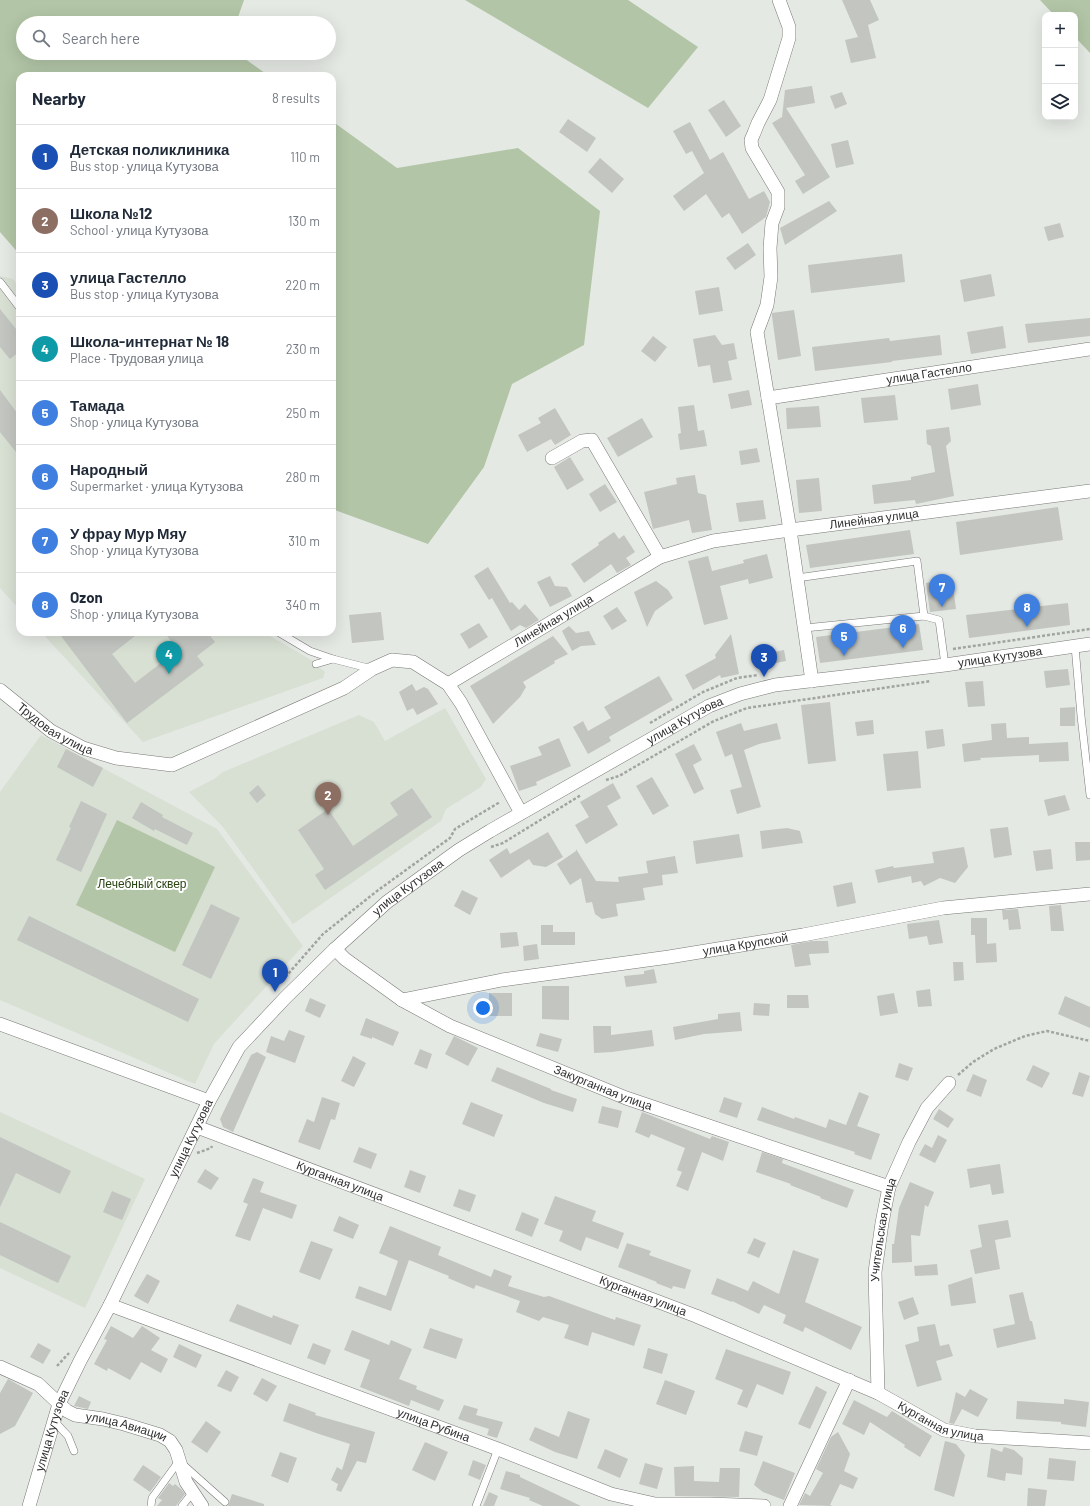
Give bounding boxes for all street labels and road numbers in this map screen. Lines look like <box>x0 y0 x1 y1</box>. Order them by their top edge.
street label: улица Гастелло <box>885 359 973 387</box>
street label: Линейная улица <box>828 505 920 531</box>
street label: Линейная улица <box>511 591 595 649</box>
street label: улица Кутузова <box>957 643 1043 670</box>
street label: улица Кутузова <box>644 693 725 747</box>
street label: Трудовая улица <box>15 699 95 757</box>
street label: улица Кутузова <box>369 856 446 919</box>
street label: улица Крупской <box>702 930 789 958</box>
street label: Закурганная улица <box>552 1061 655 1113</box>
street label: улица Кутузова <box>165 1096 215 1180</box>
street label: Курганная улица <box>295 1157 386 1203</box>
street label: Учительская улица <box>867 1175 899 1282</box>
street label: Курганная улица <box>598 1272 689 1318</box>
street label: улица Кутузова <box>32 1387 71 1473</box>
street label: Курганная улица <box>896 1398 984 1443</box>
street label: улица Рубина <box>395 1404 472 1444</box>
street label: улица Авиации <box>85 1409 170 1444</box>

